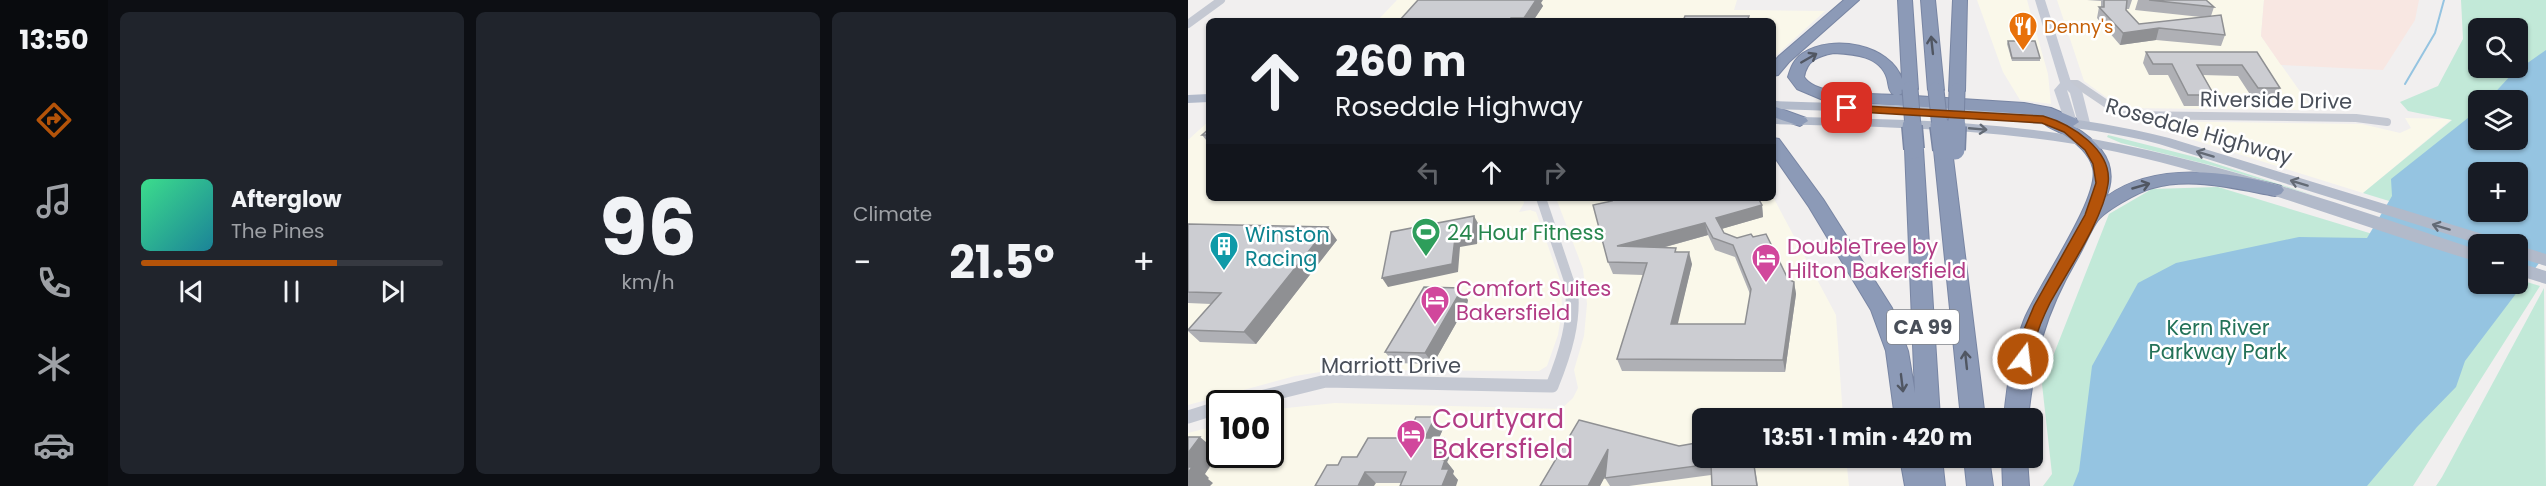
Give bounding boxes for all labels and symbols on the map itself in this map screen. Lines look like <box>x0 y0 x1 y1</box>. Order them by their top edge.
restaurant icon: Denny's <box>2007 10 2039 52</box>
place label: Denny's <box>2044 14 2113 39</box>
one-way arrow <box>1926 36 1937 56</box>
one-way arrow <box>1800 52 1817 64</box>
pin <box>1821 82 1872 133</box>
street label: Riverside Drive <box>2200 84 2352 116</box>
street label: Rosedale Highway <box>2102 90 2296 172</box>
one-way arrow <box>1967 124 1987 135</box>
one-way arrow <box>2196 148 2215 159</box>
one-way arrow <box>2290 177 2309 188</box>
one-way arrow <box>2131 180 2150 191</box>
sports icon: 24 Hour Fitness <box>1410 216 1442 258</box>
place label: 24 Hour Fitness <box>1447 218 1605 247</box>
place label: Winston Racing <box>1245 220 1330 273</box>
one-way arrow <box>2432 221 2451 232</box>
building icon: Winston Racing <box>1208 230 1240 272</box>
place label: DoubleTree by Hilton Bakersfield <box>1787 232 1966 285</box>
hotel icon: DoubleTree by Hilton Bakersfield <box>1750 242 1782 284</box>
place label: Comfort Suites Bakersfield <box>1456 274 1611 327</box>
hotel icon: Comfort Suites Bakersfield <box>1419 284 1451 326</box>
road number: CA 99 <box>1887 310 1959 344</box>
park label: Kern River Parkway Park <box>2149 313 2288 366</box>
position arrow <box>1991 327 2055 391</box>
street label: Marriott Drive <box>1321 351 1461 380</box>
one-way arrow <box>1960 351 1971 371</box>
one-way arrow <box>1897 372 1908 392</box>
speed limit sign: 100 <box>1206 390 1284 468</box>
place label: Courtyard Bakersfield <box>1432 401 1573 467</box>
hotel icon: Courtyard Bakersfield <box>1395 418 1427 460</box>

